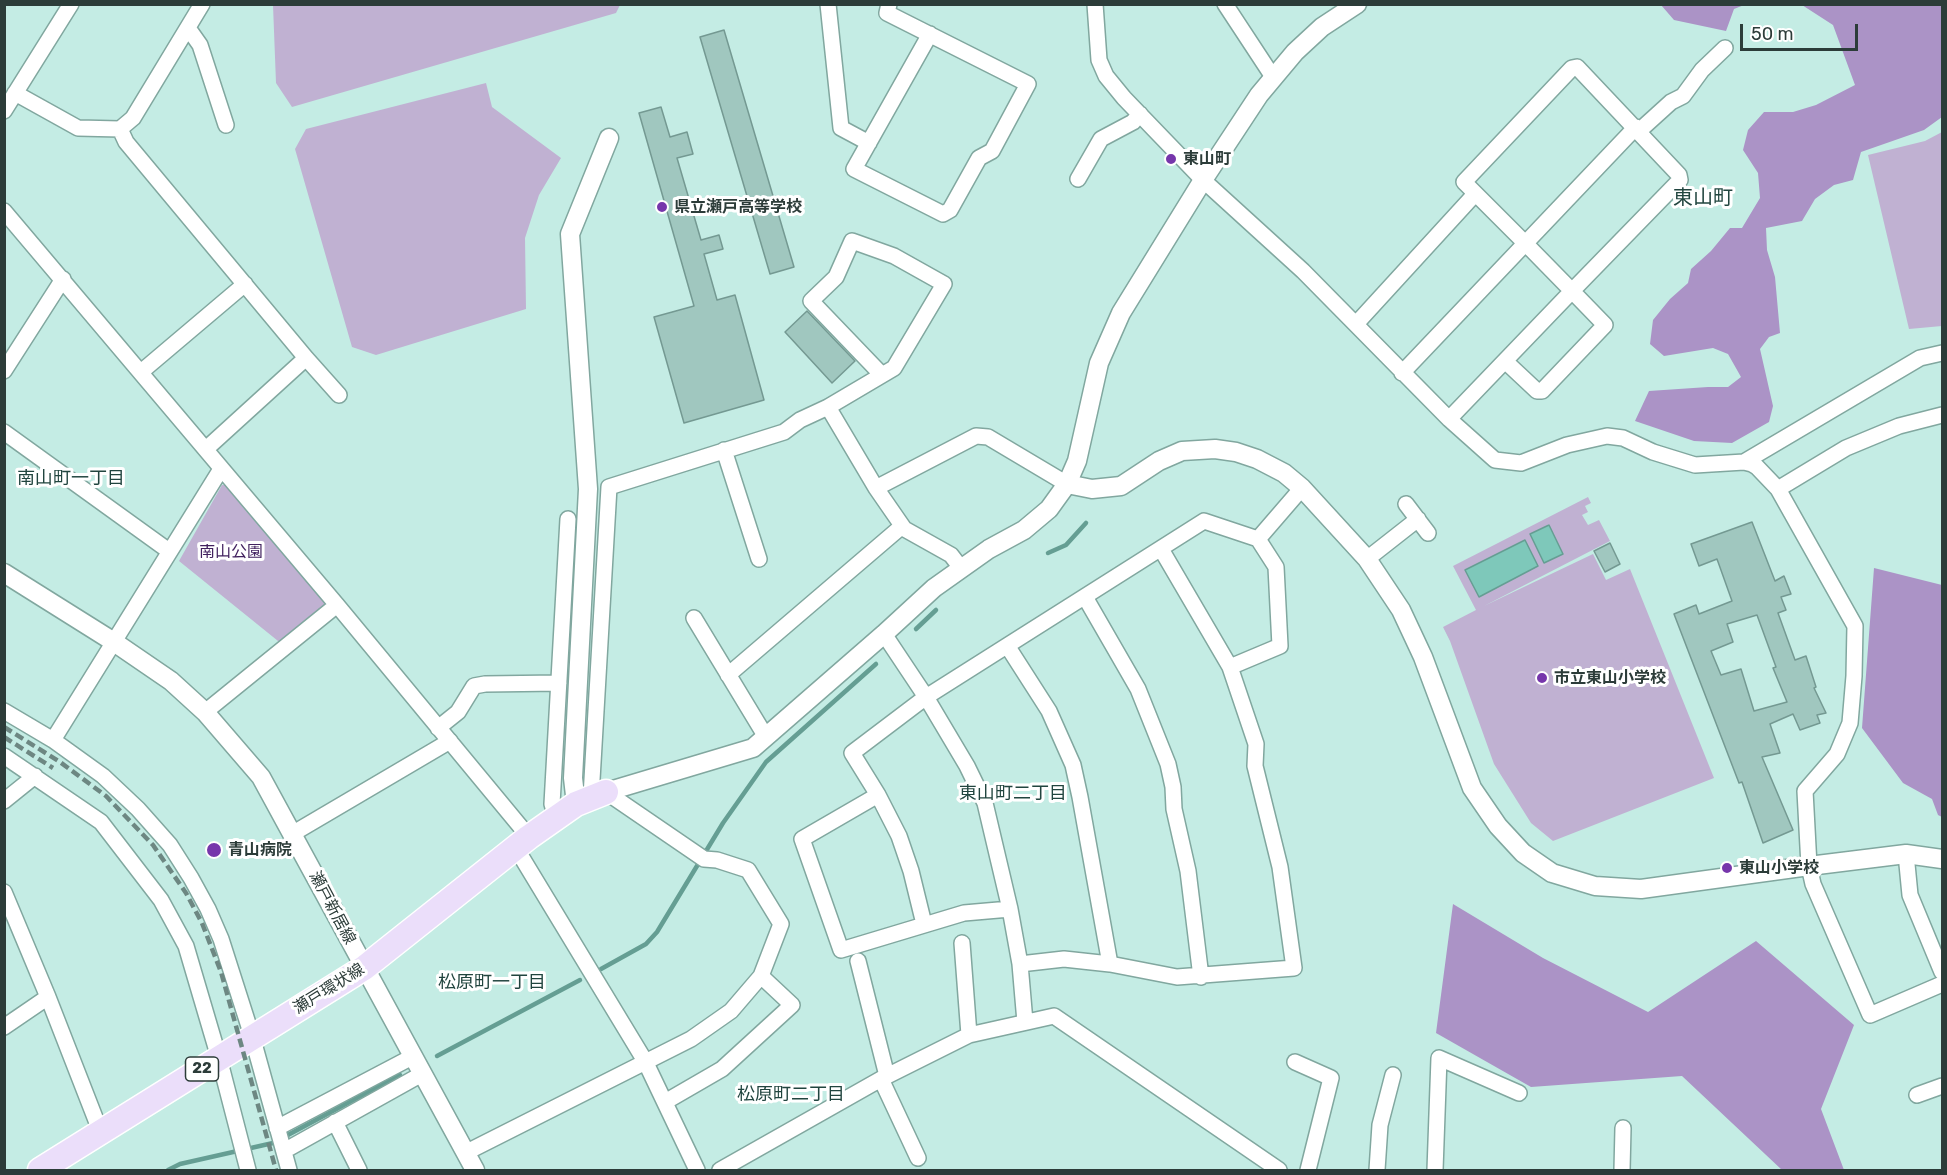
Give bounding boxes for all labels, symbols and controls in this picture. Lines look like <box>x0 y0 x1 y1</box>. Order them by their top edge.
scale bar <box>1743 12 1862 50</box>
text: 50 m <box>1751 23 1794 45</box>
place label: 東山町 <box>1183 149 1231 169</box>
marker: 東山町 <box>1164 152 1178 166</box>
district label: 東山町 <box>1673 186 1733 210</box>
place label: 県立瀬戸高等学校 <box>674 197 802 217</box>
marker: 県立瀬戸高等学校 <box>655 200 669 214</box>
district label: 南山町一丁目 <box>17 468 125 490</box>
park label: 南山公園 <box>199 542 263 562</box>
place label: 市立東山小学校 <box>1554 668 1666 688</box>
marker: 市立東山小学校 <box>1535 671 1549 685</box>
district label: 東山町二丁目 <box>959 783 1067 805</box>
place label: 青山病院 <box>228 840 292 860</box>
marker: 青山病院 <box>205 841 223 859</box>
place label: 東山小学校 <box>1739 858 1819 878</box>
marker: 東山小学校 <box>1720 861 1734 875</box>
street label: 瀬戸新居線 <box>305 868 359 948</box>
street label: 瀬戸環状線 <box>290 960 368 1018</box>
district label: 松原町一丁目 <box>438 972 546 994</box>
road number: 22 <box>186 1057 218 1081</box>
district label: 松原町二丁目 <box>737 1084 845 1106</box>

